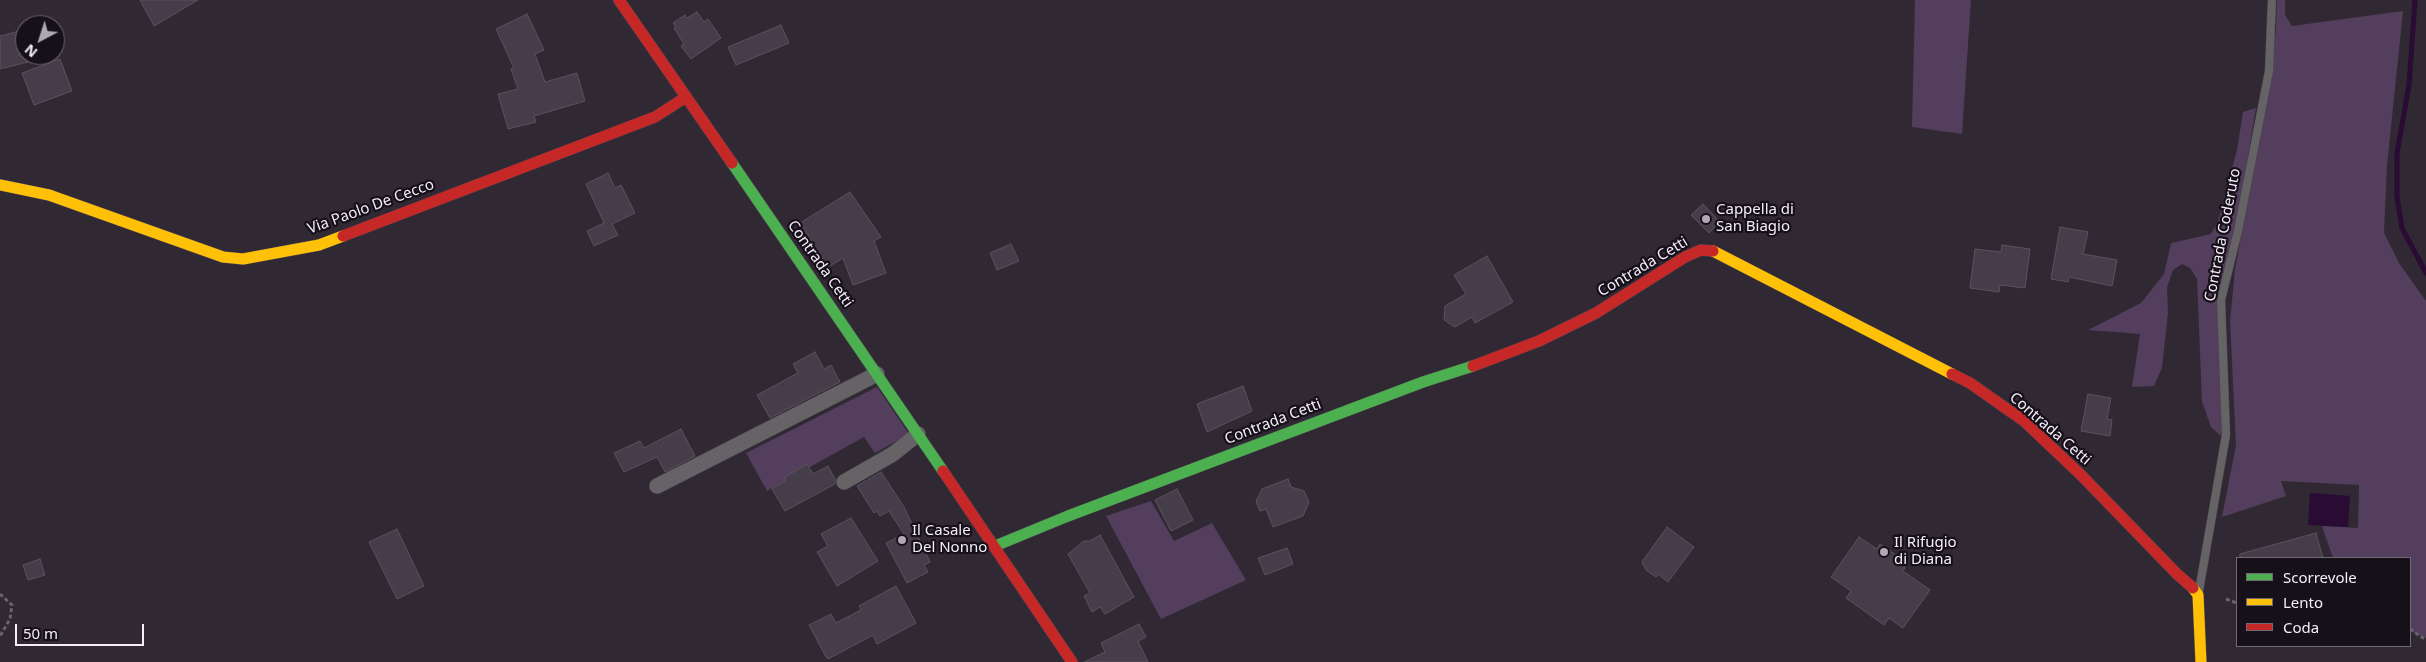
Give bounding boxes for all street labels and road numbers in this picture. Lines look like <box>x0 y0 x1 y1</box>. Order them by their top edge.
street label: Contrada Coderuto <box>2201 167 2245 303</box>
street label: Via Paolo De Cecco <box>305 176 437 238</box>
street label: Contrada Cetti <box>783 217 857 311</box>
street label: Contrada Cetti <box>1595 233 1691 301</box>
street label: Contrada Cetti <box>2006 389 2094 469</box>
street label: Contrada Cetti <box>1222 395 1324 449</box>

